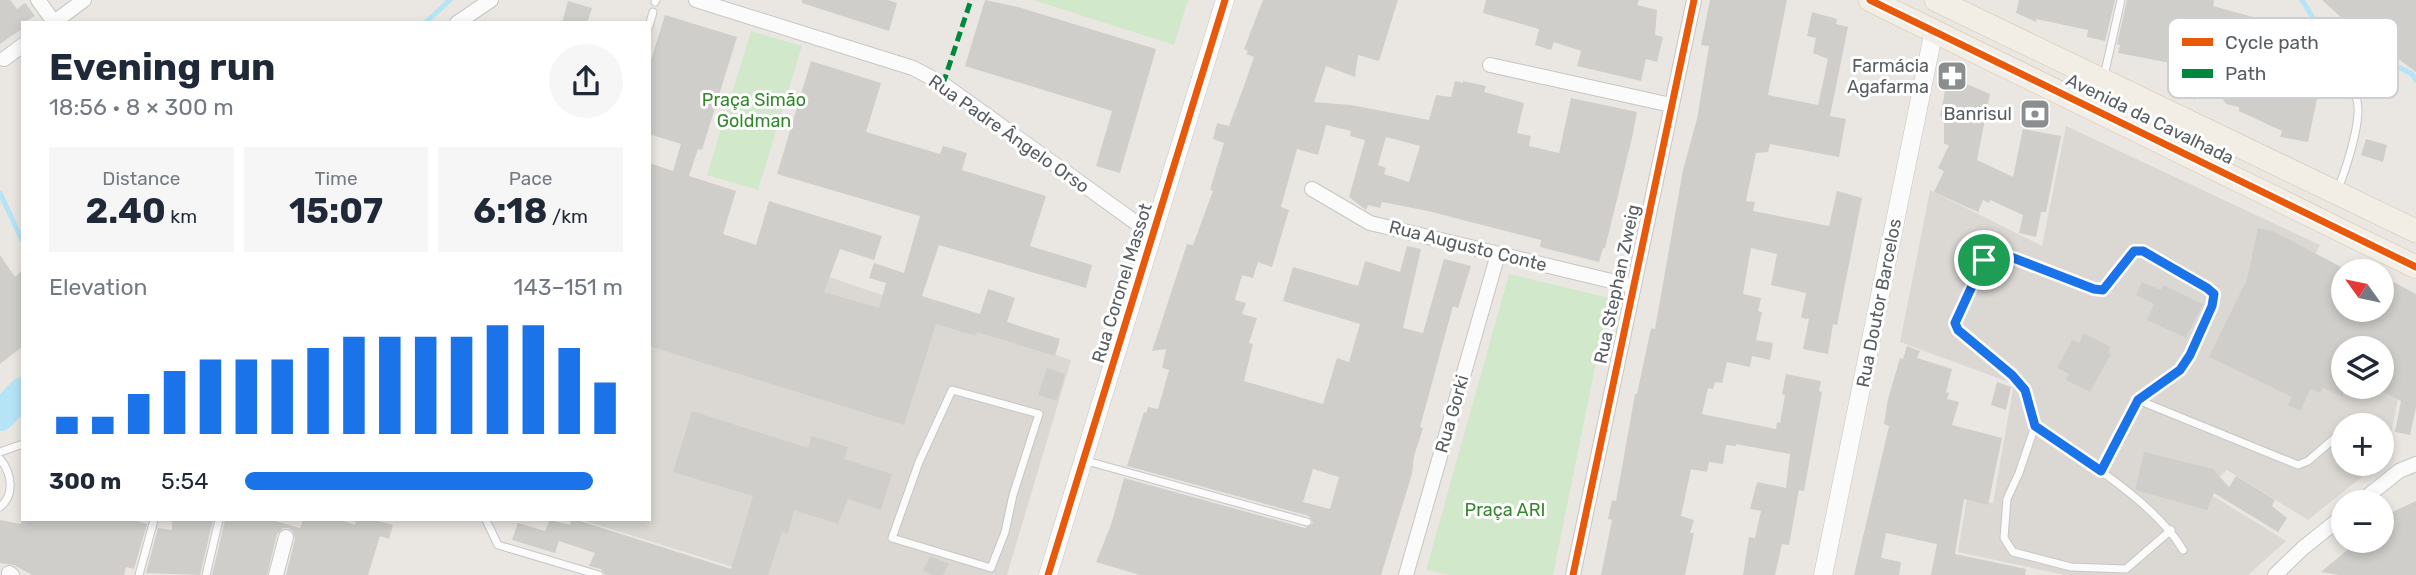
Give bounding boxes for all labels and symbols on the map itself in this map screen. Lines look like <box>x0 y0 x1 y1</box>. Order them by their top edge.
legend <box>2168 18 2398 98</box>
text: Cycle path <box>2225 31 2319 54</box>
place label: Farmácia Agafarma <box>1847 55 1929 98</box>
pharmacy icon: Farmácia Agafarma <box>1935 59 1969 93</box>
text: Path <box>2225 62 2266 85</box>
street label: Avenida da Cavalhada <box>2063 69 2237 169</box>
street label: Rua Padre Ângelo Orso <box>924 70 1094 198</box>
park label: Praça Simão Goldman <box>702 89 806 132</box>
bank icon: Banrisul <box>2018 97 2052 131</box>
place label: Banrisul <box>1944 103 2012 125</box>
street label: Rua Coronel Massot <box>1087 200 1157 366</box>
street label: Rua Stephan Zweig <box>1589 202 1645 366</box>
street label: Rua Augusto Conte <box>1387 216 1549 276</box>
street label: Rua Doutor Barcelos <box>1852 217 1906 389</box>
pin <box>1954 230 2014 290</box>
north arrow <box>2331 259 2394 322</box>
street label: Rua Gorki <box>1430 372 1474 456</box>
park label: Praça ARI <box>1465 499 1545 521</box>

